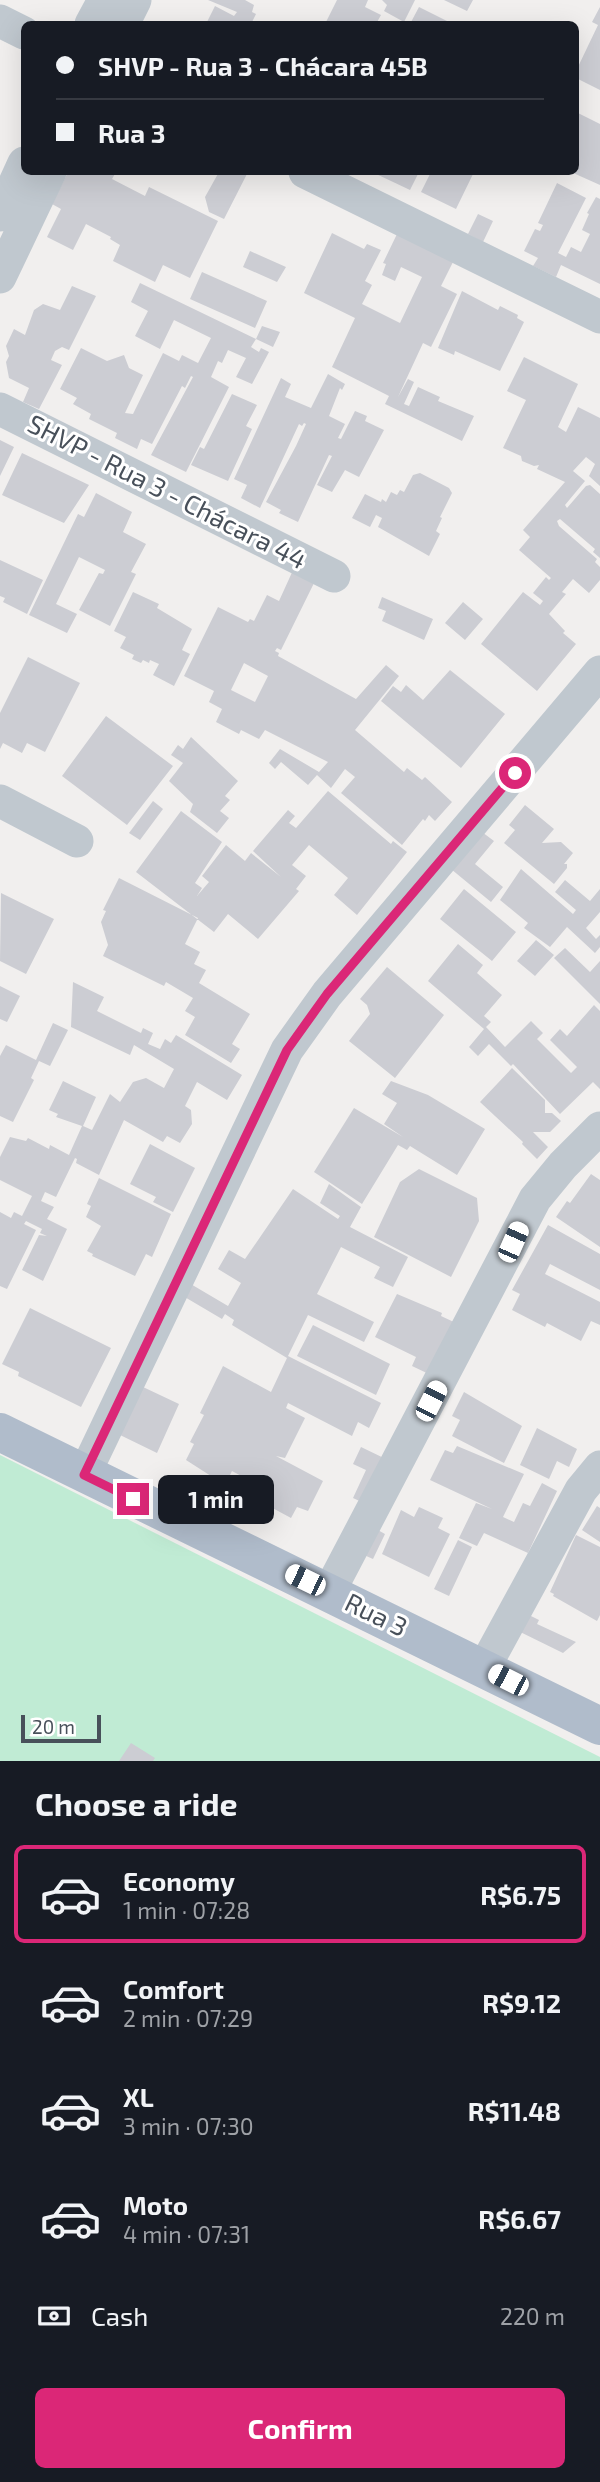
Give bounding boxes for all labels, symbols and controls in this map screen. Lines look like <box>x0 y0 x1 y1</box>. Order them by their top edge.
text: SHVP - Rua 3 - Chácara 45B <box>98 50 428 81</box>
text: Rua 3 <box>98 117 165 148</box>
street label: SHVP - Rua 3 - Chácara 44 <box>23 407 312 574</box>
route start <box>499 757 531 789</box>
car <box>495 1219 532 1265</box>
car <box>413 1378 450 1424</box>
callout: 1 min <box>158 1474 273 1524</box>
route end <box>117 1483 149 1515</box>
text: 1 min <box>188 1485 244 1513</box>
car <box>282 1561 329 1599</box>
street label: Rua 3 <box>340 1585 413 1642</box>
car <box>485 1661 532 1699</box>
scale bar <box>21 1712 102 1744</box>
text: 20 m <box>32 1715 75 1738</box>
text: Choose a ride <box>35 1784 238 1822</box>
icon: car <box>39 1863 102 1926</box>
text: Economy <box>123 1865 235 1896</box>
text: R$6.75 <box>480 1879 561 1910</box>
text: 1 min · 07:28 <box>123 1896 250 1924</box>
icon: car <box>39 1971 102 2034</box>
text: Comfort <box>123 1973 224 2004</box>
text: R$9.12 <box>482 1987 561 2018</box>
text: 2 min · 07:29 <box>123 2004 253 2032</box>
icon: car <box>39 2079 102 2142</box>
text: XL <box>123 2081 154 2112</box>
text: R$11.48 <box>468 2095 561 2126</box>
text: 3 min · 07:30 <box>123 2112 254 2140</box>
icon: car <box>39 2187 102 2250</box>
text: Moto <box>123 2189 188 2220</box>
text: R$6.67 <box>478 2203 561 2234</box>
text: 4 min · 07:31 <box>123 2220 250 2248</box>
icon: cash <box>35 2297 73 2335</box>
text: Cash <box>91 2300 148 2331</box>
text: 220 m <box>500 2302 565 2330</box>
button: Confirm <box>35 2388 565 2468</box>

